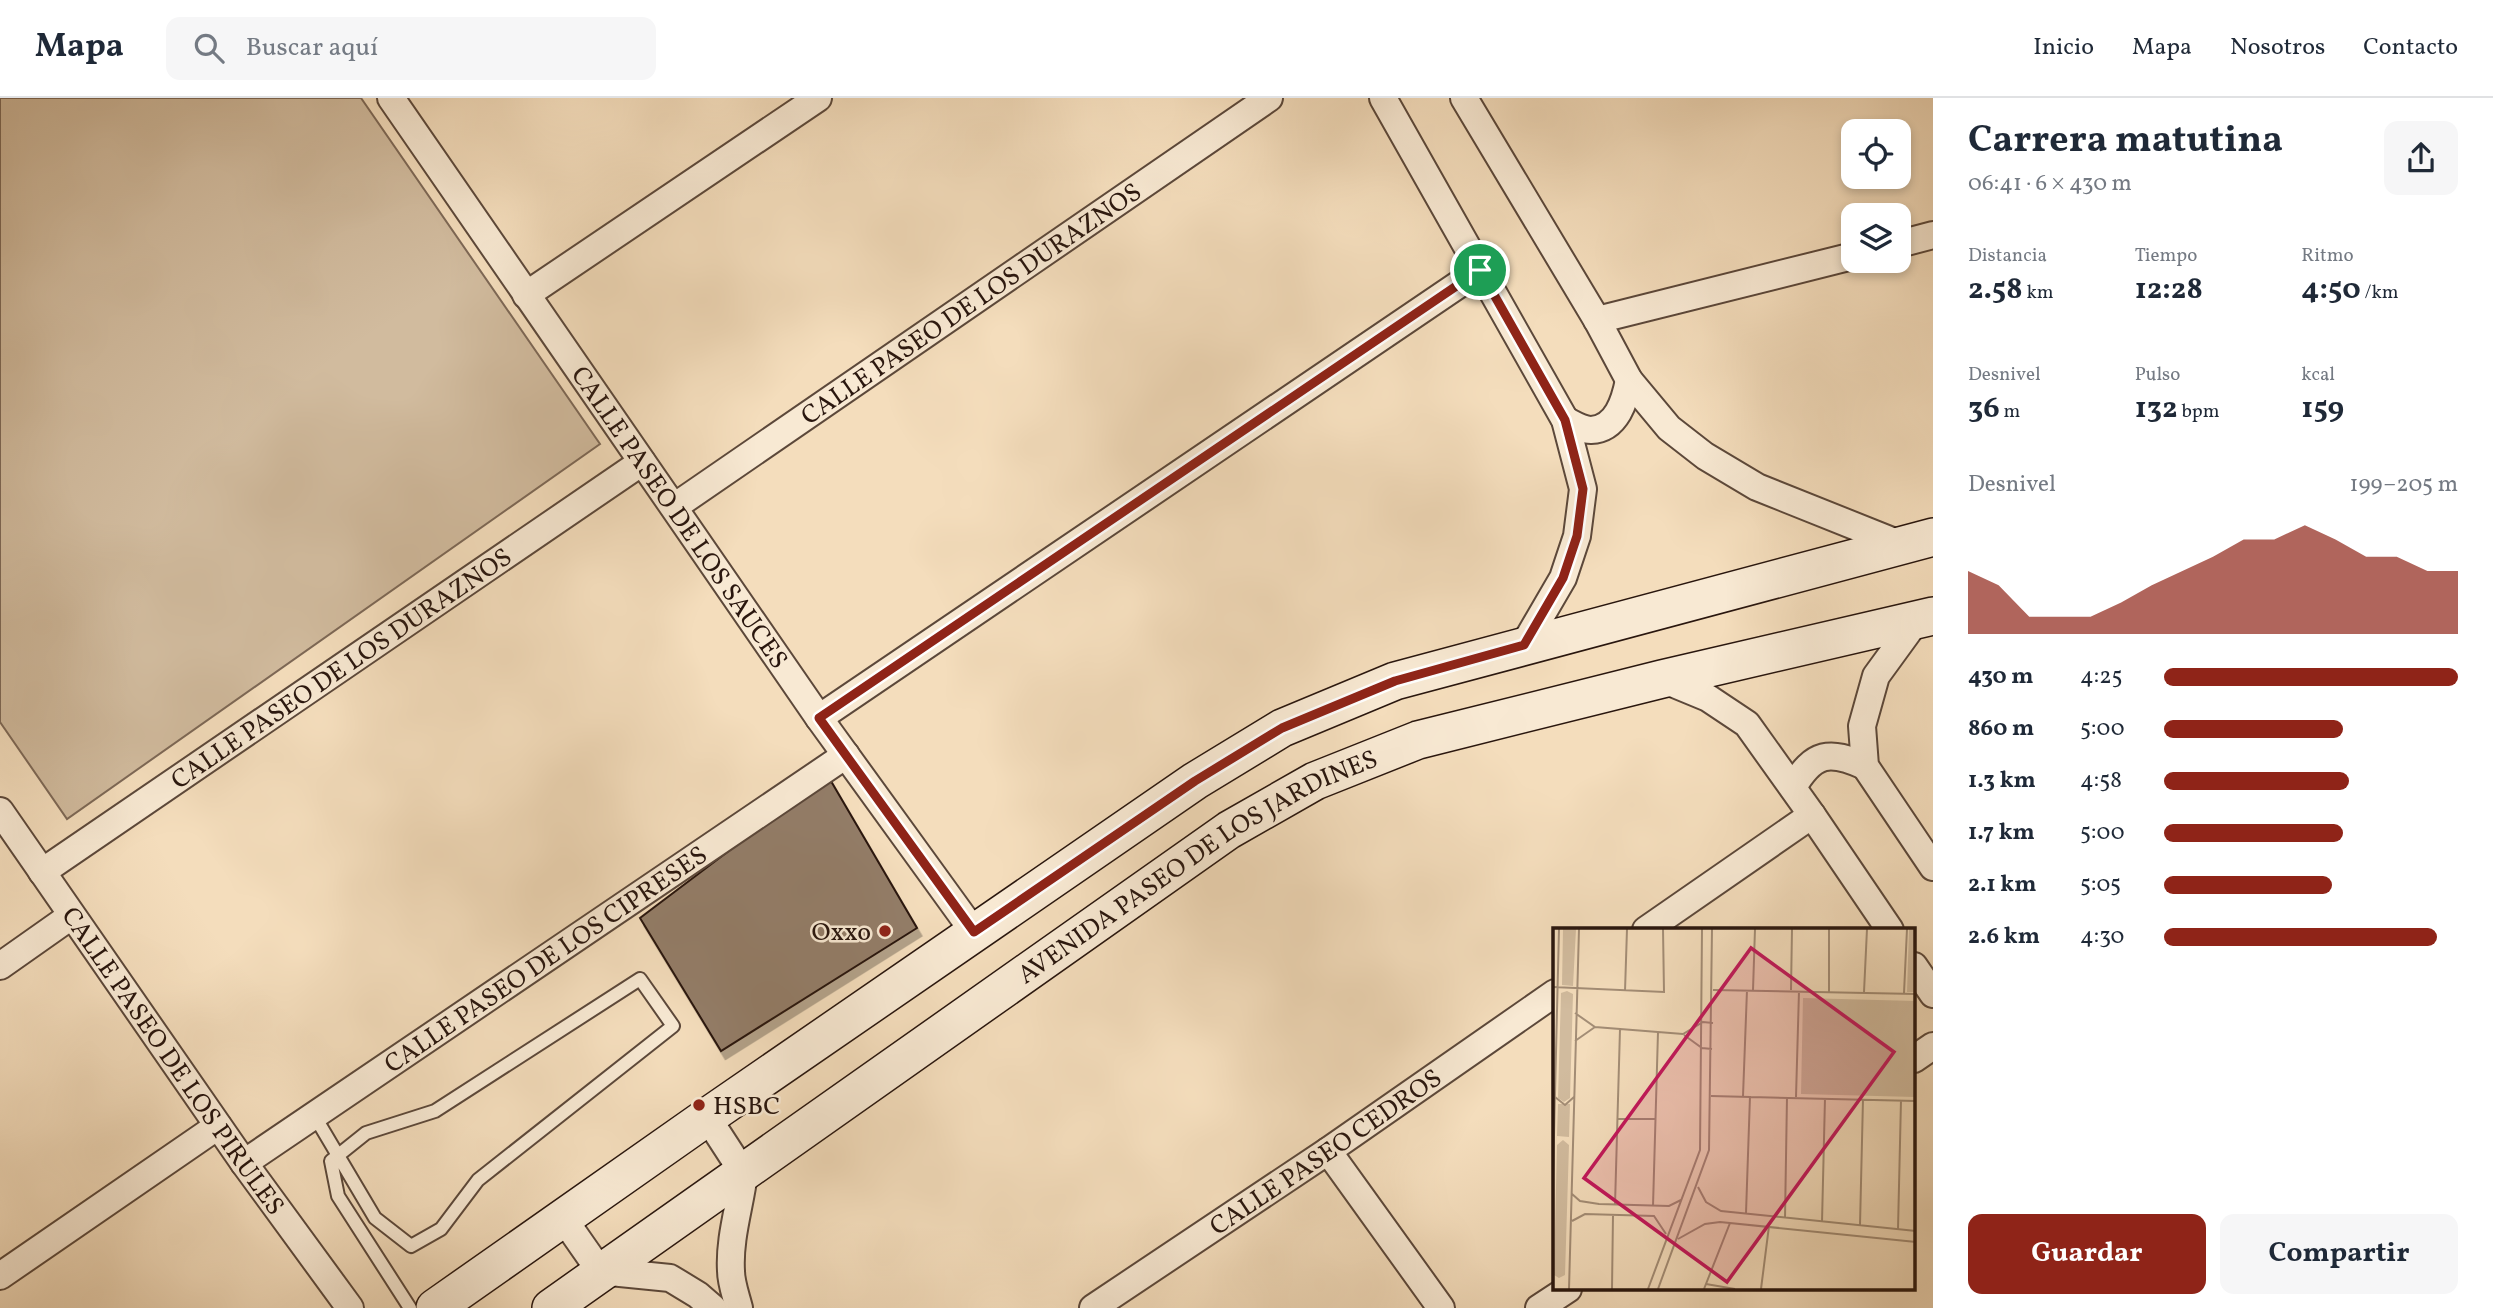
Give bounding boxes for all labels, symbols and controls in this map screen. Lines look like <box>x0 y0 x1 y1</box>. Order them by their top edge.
search box <box>166 17 656 80</box>
text: Mapa <box>35 25 124 71</box>
icon: search <box>190 29 228 67</box>
text: Buscar aquí <box>246 30 378 66</box>
text: Inicio <box>2033 31 2094 65</box>
text: Mapa <box>2132 31 2192 65</box>
text: Nosotros <box>2230 31 2325 65</box>
text: Contacto <box>2363 31 2458 65</box>
text: Carrera matutina <box>1968 115 2283 168</box>
map controls <box>1841 119 1911 273</box>
button: locate <box>1841 119 1911 189</box>
button: share <box>2384 121 2458 195</box>
text: 06:41 · 6 × 430 m <box>1968 168 2132 200</box>
street label: CALLE PASEO DE LOS DURAZNOS <box>794 175 1149 434</box>
button: layers <box>1841 203 1911 273</box>
pin <box>1450 240 1510 300</box>
text: Distancia <box>1968 243 2047 269</box>
text: Tiempo <box>2135 243 2197 269</box>
text: Ritmo <box>2301 243 2354 269</box>
icon: arrive <box>1461 251 1499 289</box>
text: 2.58 <box>1968 269 2023 311</box>
text: 12:28 <box>2135 269 2203 311</box>
text: 4:50 <box>2301 269 2361 311</box>
text: km <box>2023 280 2054 306</box>
text: /km <box>2361 280 2399 306</box>
street label: CALLE PASEO DE LOS SAUCES <box>561 360 796 676</box>
text: Desnivel <box>1968 362 2041 388</box>
text: Pulso <box>2135 362 2180 388</box>
text: kcal <box>2301 362 2335 388</box>
text: 36 <box>1968 388 2000 430</box>
text: 132 <box>2135 388 2178 430</box>
text: 159 <box>2301 388 2344 430</box>
text: m <box>2000 399 2020 425</box>
text: bpm <box>2178 399 2220 425</box>
text: Desnivel <box>1968 469 2056 501</box>
text: 199–205 m <box>2350 469 2458 501</box>
street label: CALLE PASEO DE LOS DURAZNOS <box>164 540 520 799</box>
text: 430 m <box>1968 661 2034 693</box>
text: 4:25 <box>2080 661 2123 693</box>
text: 860 m <box>1968 713 2034 745</box>
text: 5:00 <box>2080 713 2125 745</box>
street label: AVENIDA PASEO DE LOS JARDINES <box>1011 742 1383 994</box>
text: 1.3 km <box>1968 765 2036 797</box>
text: 4:58 <box>2080 765 2122 797</box>
text: 1.7 km <box>1968 817 2035 849</box>
text: 5:00 <box>2080 817 2125 849</box>
street label: CALLE PASEO DE LOS CIPRESES <box>378 838 715 1083</box>
text: 2.1 km <box>1968 869 2037 901</box>
text: 5:05 <box>2080 869 2121 901</box>
street label: CALLE PASEO DE LOS PIRULES <box>52 900 292 1223</box>
place label: Oxxo <box>812 915 871 951</box>
text: 2.6 km <box>1968 921 2040 953</box>
text: 4:30 <box>2080 921 2124 953</box>
marker: Oxxo <box>877 923 893 939</box>
inset map <box>1553 928 1916 1290</box>
street label: CALLE PASEO CEDROS <box>1203 1061 1450 1245</box>
place label: HSBC <box>713 1089 780 1125</box>
marker: HSBC <box>691 1097 707 1113</box>
button: Guardar <box>1968 1214 2206 1294</box>
button: Compartir <box>2220 1214 2458 1294</box>

